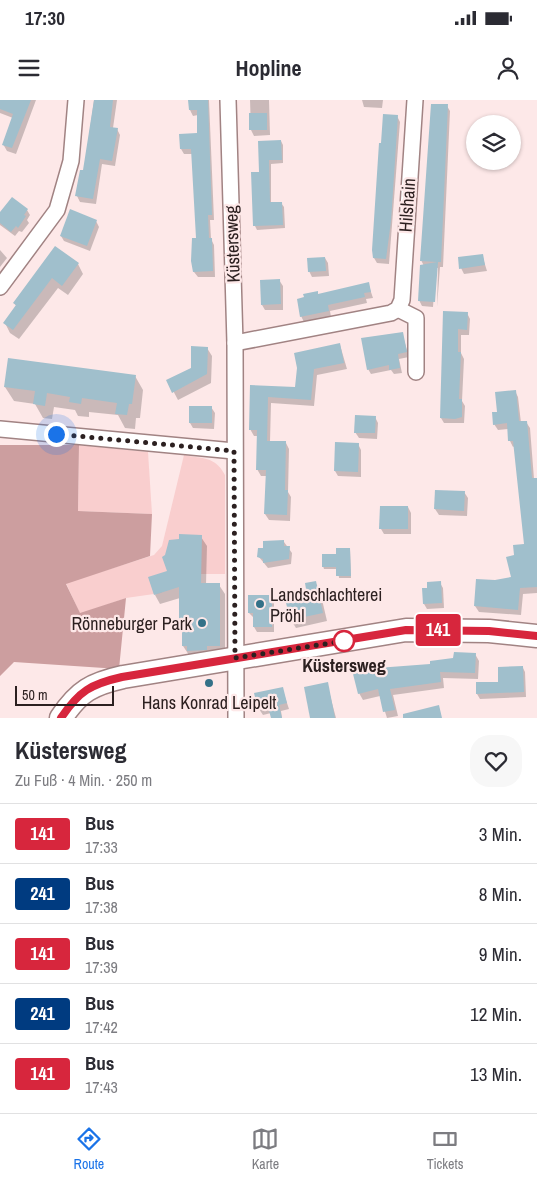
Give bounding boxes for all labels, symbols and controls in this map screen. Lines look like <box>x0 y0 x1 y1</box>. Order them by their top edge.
text: 17:30 <box>25 5 65 31</box>
text: Hopline <box>235 53 302 83</box>
icon: menu <box>15 54 43 82</box>
icon: person <box>494 54 522 82</box>
map controls <box>466 115 521 170</box>
button: layers <box>466 115 521 170</box>
street label: Hilshain <box>393 177 421 233</box>
street label: Küstersweg <box>218 204 246 283</box>
your location <box>44 422 69 447</box>
place label: Landschlachterei Pröhl <box>270 582 382 628</box>
marker: Landschlachterei Pröhl <box>254 598 266 610</box>
place label: Rönneburger Park <box>71 611 193 636</box>
line badge: 141 <box>409 614 467 646</box>
marker: Rönneburger Park <box>196 617 208 629</box>
text: 141 <box>426 617 450 642</box>
marker: Küstersweg <box>333 630 355 652</box>
place label: Küstersweg <box>302 653 386 678</box>
marker: Hans Konrad Leipelt <box>203 677 215 689</box>
scale bar <box>15 683 114 706</box>
text: 50 m <box>22 686 48 704</box>
place label: Hans Konrad Leipelt <box>142 690 276 715</box>
text: Küstersweg <box>15 734 127 766</box>
button: heart <box>470 735 522 787</box>
text: Zu Fuß · 4 Min. · 250 m <box>15 769 152 791</box>
text: Bus <box>85 810 114 836</box>
text: 141 <box>30 821 55 846</box>
text: 3 Min. <box>479 821 522 847</box>
text: 17:33 <box>85 836 118 858</box>
text: Bus <box>85 870 114 896</box>
text: 241 <box>30 881 55 906</box>
text: 8 Min. <box>479 881 522 907</box>
text: 17:38 <box>85 896 118 918</box>
text: Bus <box>85 930 114 956</box>
text: 141 <box>30 941 55 966</box>
text: 9 Min. <box>479 941 522 967</box>
text: 17:39 <box>85 956 118 978</box>
text: Bus <box>85 990 114 1016</box>
text: 241 <box>30 1001 55 1026</box>
text: 12 Min. <box>470 1001 522 1027</box>
text: 17:42 <box>85 1016 118 1038</box>
text: Bus <box>85 1050 114 1076</box>
text: 141 <box>30 1061 55 1086</box>
text: 13 Min. <box>470 1061 522 1087</box>
text: 17:43 <box>85 1076 118 1098</box>
tab: Route <box>74 1125 104 1173</box>
tab: Karte <box>251 1125 279 1173</box>
tab: Tickets <box>427 1125 463 1173</box>

